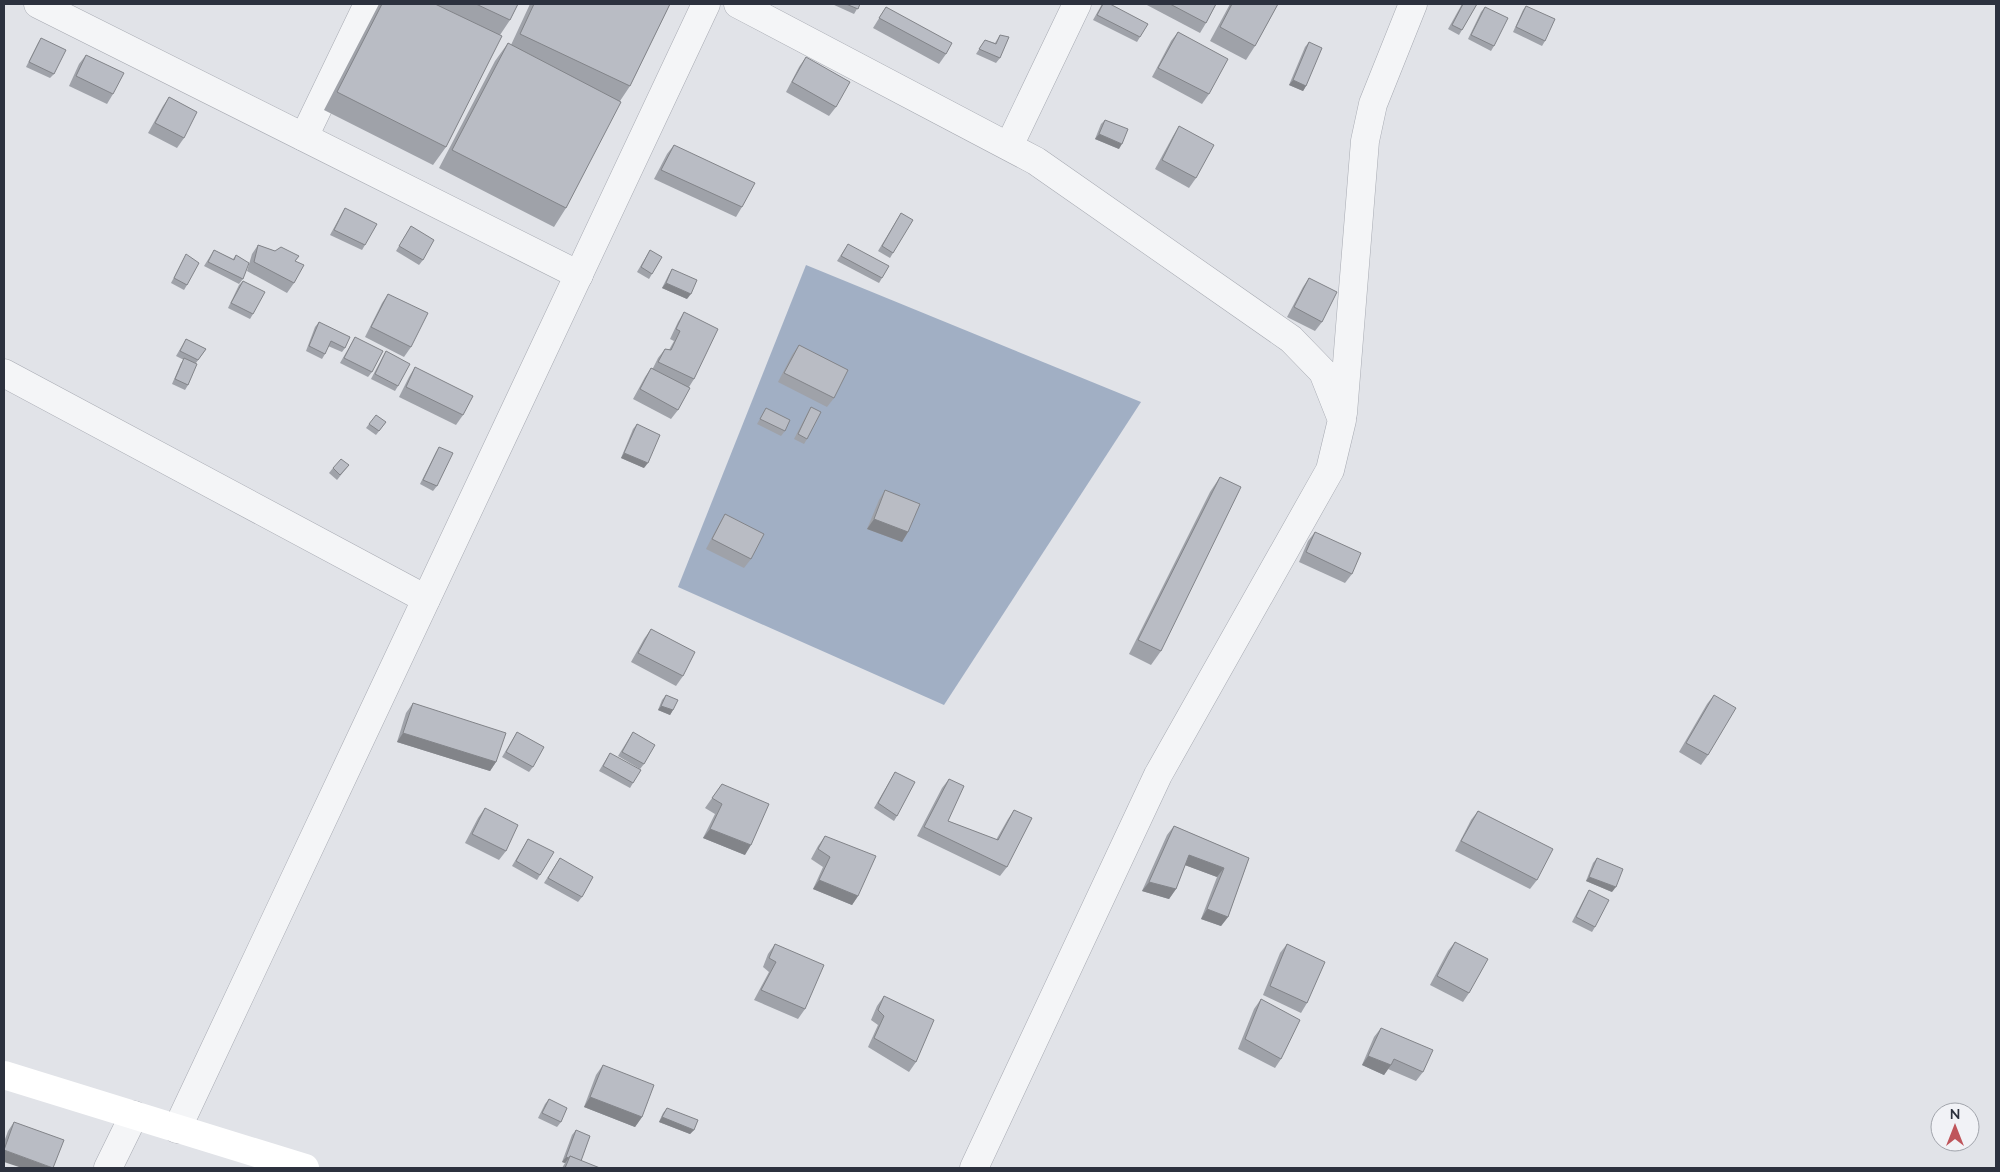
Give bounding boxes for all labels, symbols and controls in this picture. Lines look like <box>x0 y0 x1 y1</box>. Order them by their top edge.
north arrow <box>1930 1102 1980 1152</box>
text: N <box>1950 1105 1960 1123</box>

